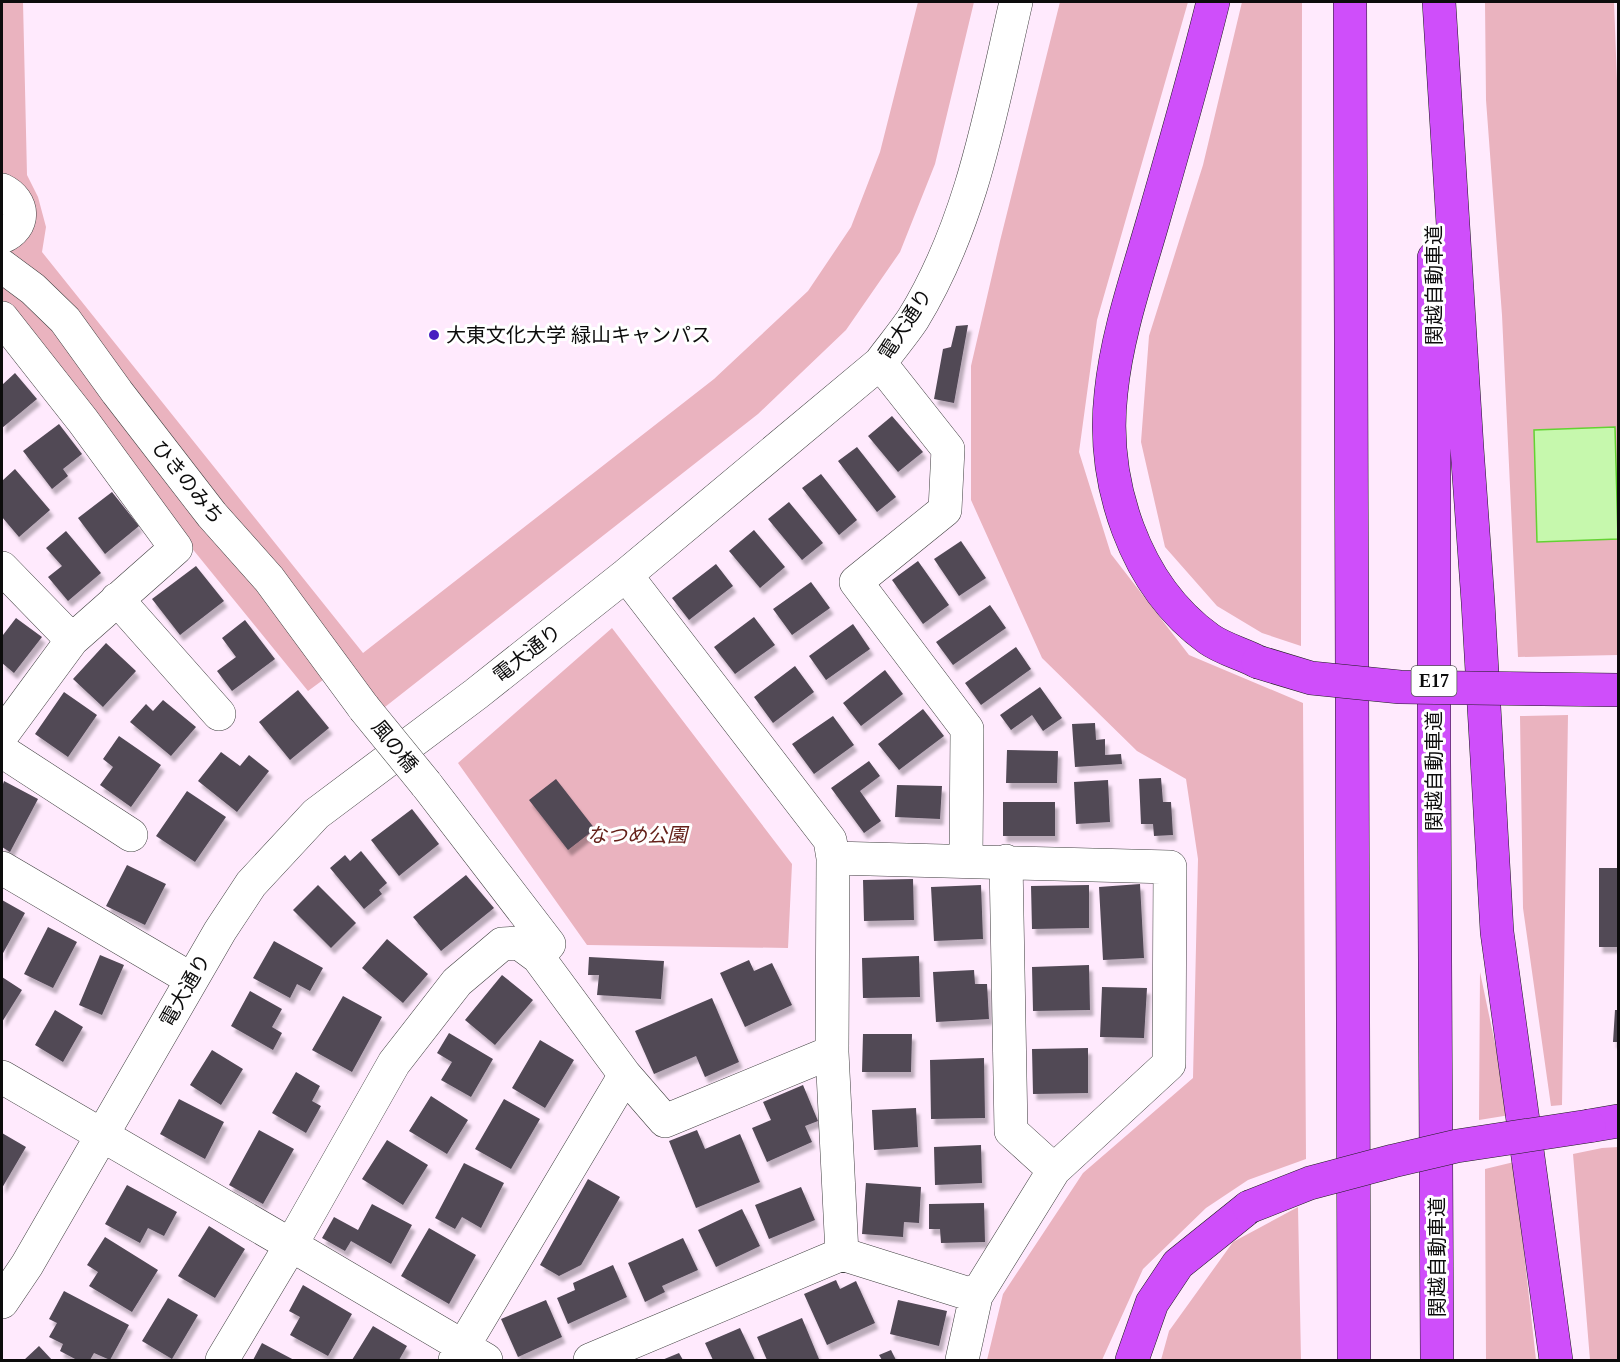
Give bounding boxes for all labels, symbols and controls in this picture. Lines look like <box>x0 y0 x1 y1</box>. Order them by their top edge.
street label: 関越自動車道 <box>1423 225 1445 345</box>
street label: 電大通り <box>874 284 936 364</box>
place label: 大東文化大学 緑山キャンパス <box>446 324 711 346</box>
marker: 大東文化大学 緑山キャンパス <box>427 328 441 342</box>
street label: ひきのみち <box>148 436 228 528</box>
street label: 電大通り <box>489 620 565 686</box>
road number: E17 <box>1412 666 1456 696</box>
street label: 関越自動車道 <box>1423 711 1445 831</box>
street label: 風の橋 <box>368 716 422 776</box>
park label: なつめ公園 <box>587 824 690 846</box>
street label: 電大通り <box>155 950 215 1030</box>
street label: 関越自動車道 <box>1426 1197 1448 1317</box>

